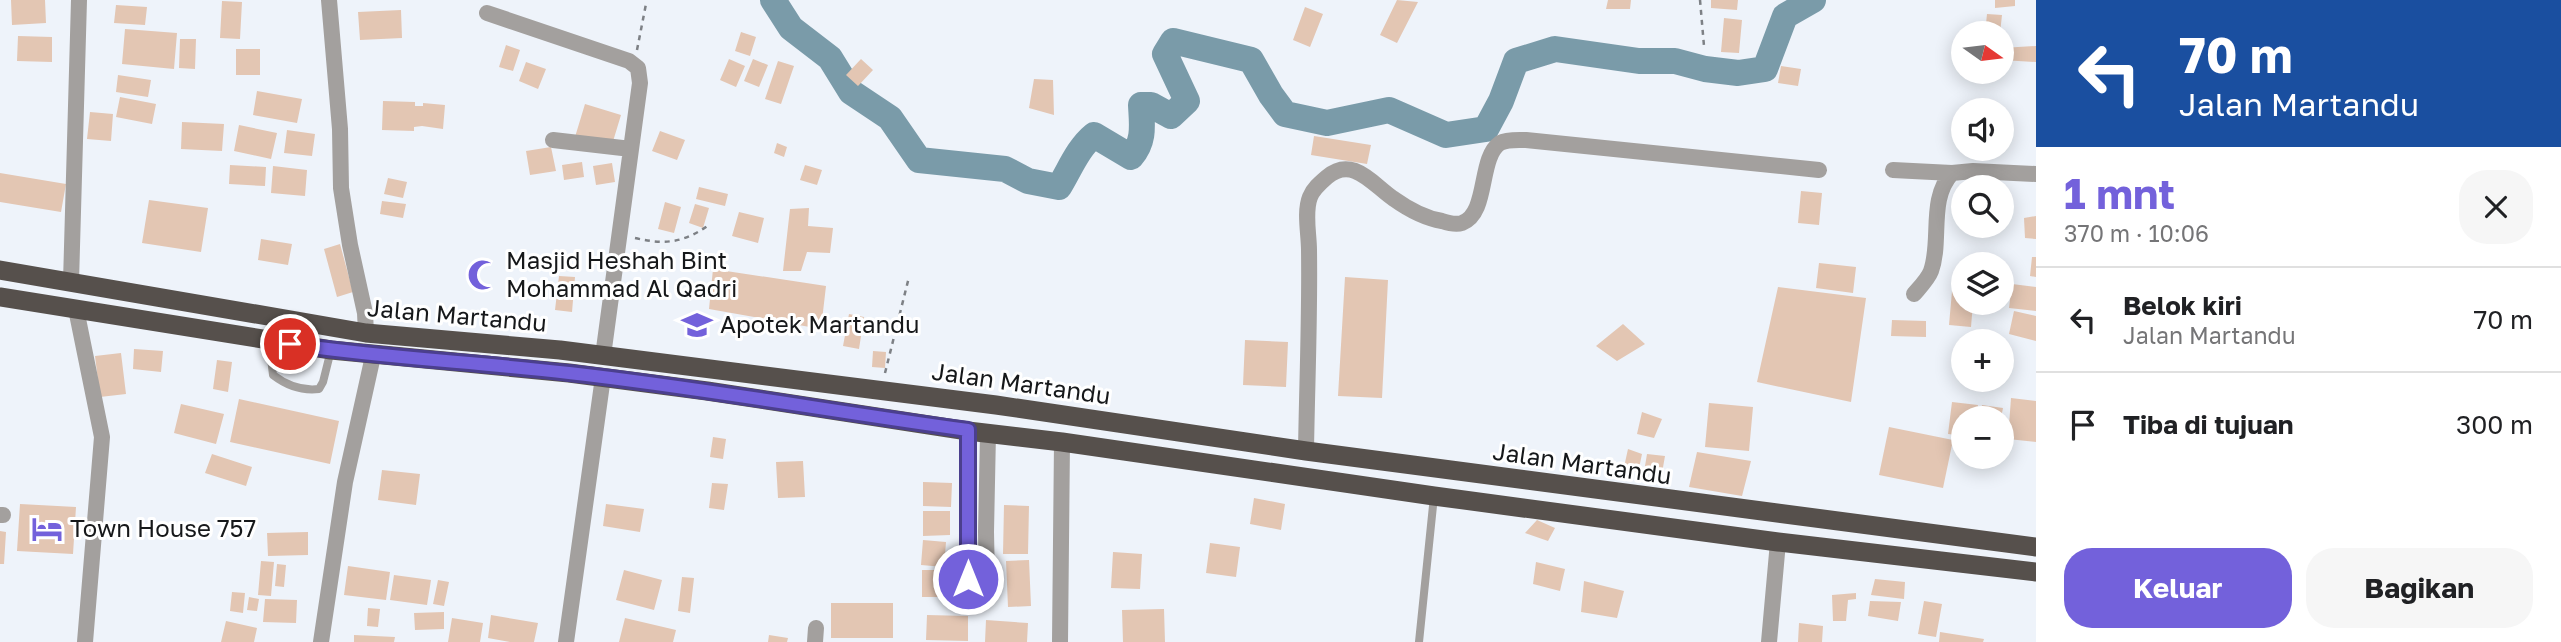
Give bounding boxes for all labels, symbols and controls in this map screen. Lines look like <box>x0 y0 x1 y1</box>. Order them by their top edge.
north arrow <box>1951 21 2014 84</box>
map controls <box>1951 21 2014 469</box>
text: 70 m <box>2179 25 2293 84</box>
icon: left <box>2064 28 2155 119</box>
text: Jalan Martandu <box>2179 85 2419 123</box>
button: sound <box>1951 98 2014 161</box>
text: 1 mnt <box>2064 168 2175 218</box>
button: close <box>2459 170 2533 244</box>
button: search <box>1951 175 2014 238</box>
text: 370 m · 10:06 <box>2064 219 2209 247</box>
place label: Masjid Heshah Bint Mohammad Al Qadri <box>506 245 737 302</box>
button: layers <box>1951 252 2014 315</box>
mosque icon: Masjid Heshah Bint Mohammad Al Qadri <box>466 258 500 292</box>
text: Belok kiri <box>2123 290 2242 321</box>
street label: Jalan Martandu <box>366 292 548 337</box>
icon: left <box>2064 301 2102 339</box>
text: 70 m <box>2474 304 2533 335</box>
school or university icon: Apotek Martandu <box>680 308 714 342</box>
place label: Apotek Martandu <box>720 309 920 338</box>
pin <box>260 314 320 374</box>
text: Jalan Martandu <box>2123 321 2296 349</box>
icon: arrive <box>271 325 309 363</box>
button: + <box>1951 329 2014 392</box>
street label: Jalan Martandu <box>930 356 1112 409</box>
button: − <box>1951 406 2014 469</box>
icon: arrive <box>2064 406 2102 444</box>
text: Tiba di tujuan <box>2123 409 2293 440</box>
text: 300 m <box>2456 409 2533 440</box>
street label: Jalan Martandu <box>1491 436 1673 489</box>
hotel icon: Town House 757 <box>30 512 64 546</box>
place label: Town House 757 <box>70 513 256 542</box>
position arrow <box>931 542 1005 616</box>
button: Keluar <box>2064 548 2292 628</box>
button: Bagikan <box>2306 548 2533 628</box>

